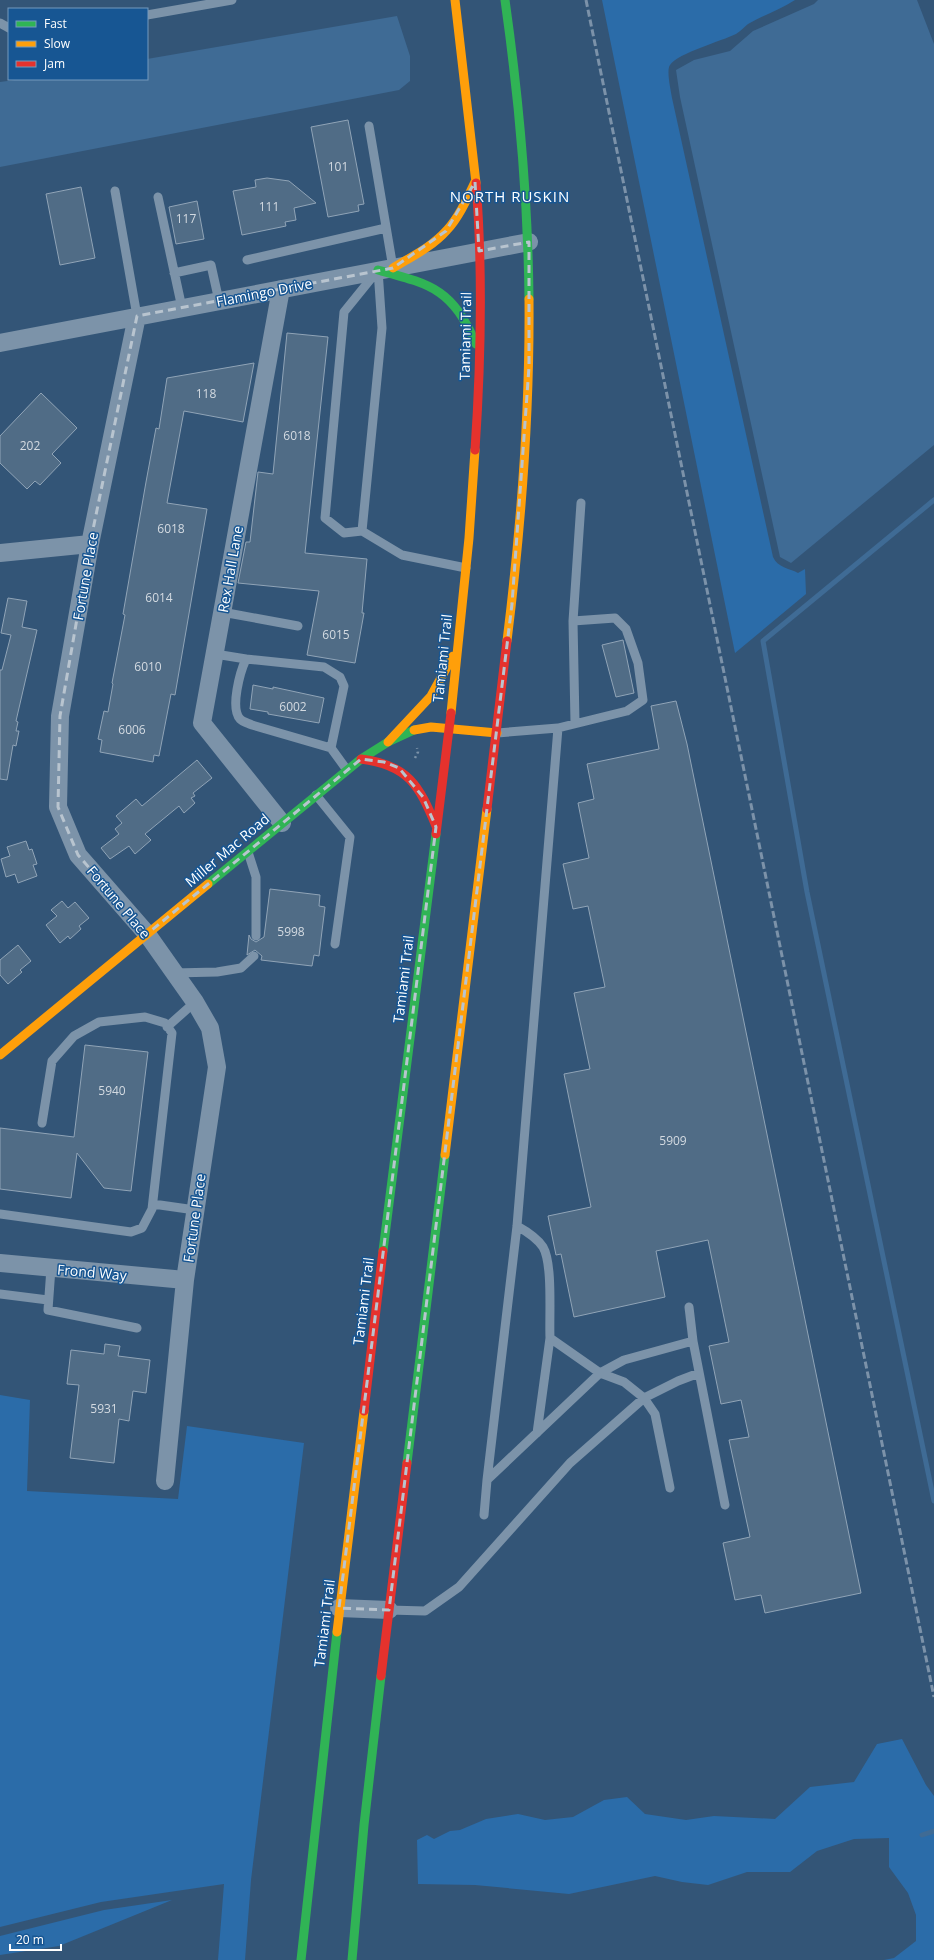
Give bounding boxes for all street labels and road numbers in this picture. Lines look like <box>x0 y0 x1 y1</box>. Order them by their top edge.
street label: Flamingo Drive <box>214 273 314 311</box>
street label: Tamiami Trail <box>455 292 475 380</box>
street label: Rex Hall Lane <box>213 524 247 614</box>
street label: Fortune Place <box>68 530 102 622</box>
street label: Tamiami Trail <box>428 613 456 703</box>
street label: Miller Mac Road <box>181 809 273 891</box>
street label: Fortune Place <box>83 862 155 942</box>
street label: Tamiami Trail <box>388 934 418 1024</box>
street label: Fortune Place <box>178 1172 210 1264</box>
street label: Tamiami Trail <box>348 1256 378 1346</box>
street label: Frond Way <box>56 1259 129 1285</box>
street label: Tamiami Trail <box>309 1578 339 1668</box>

